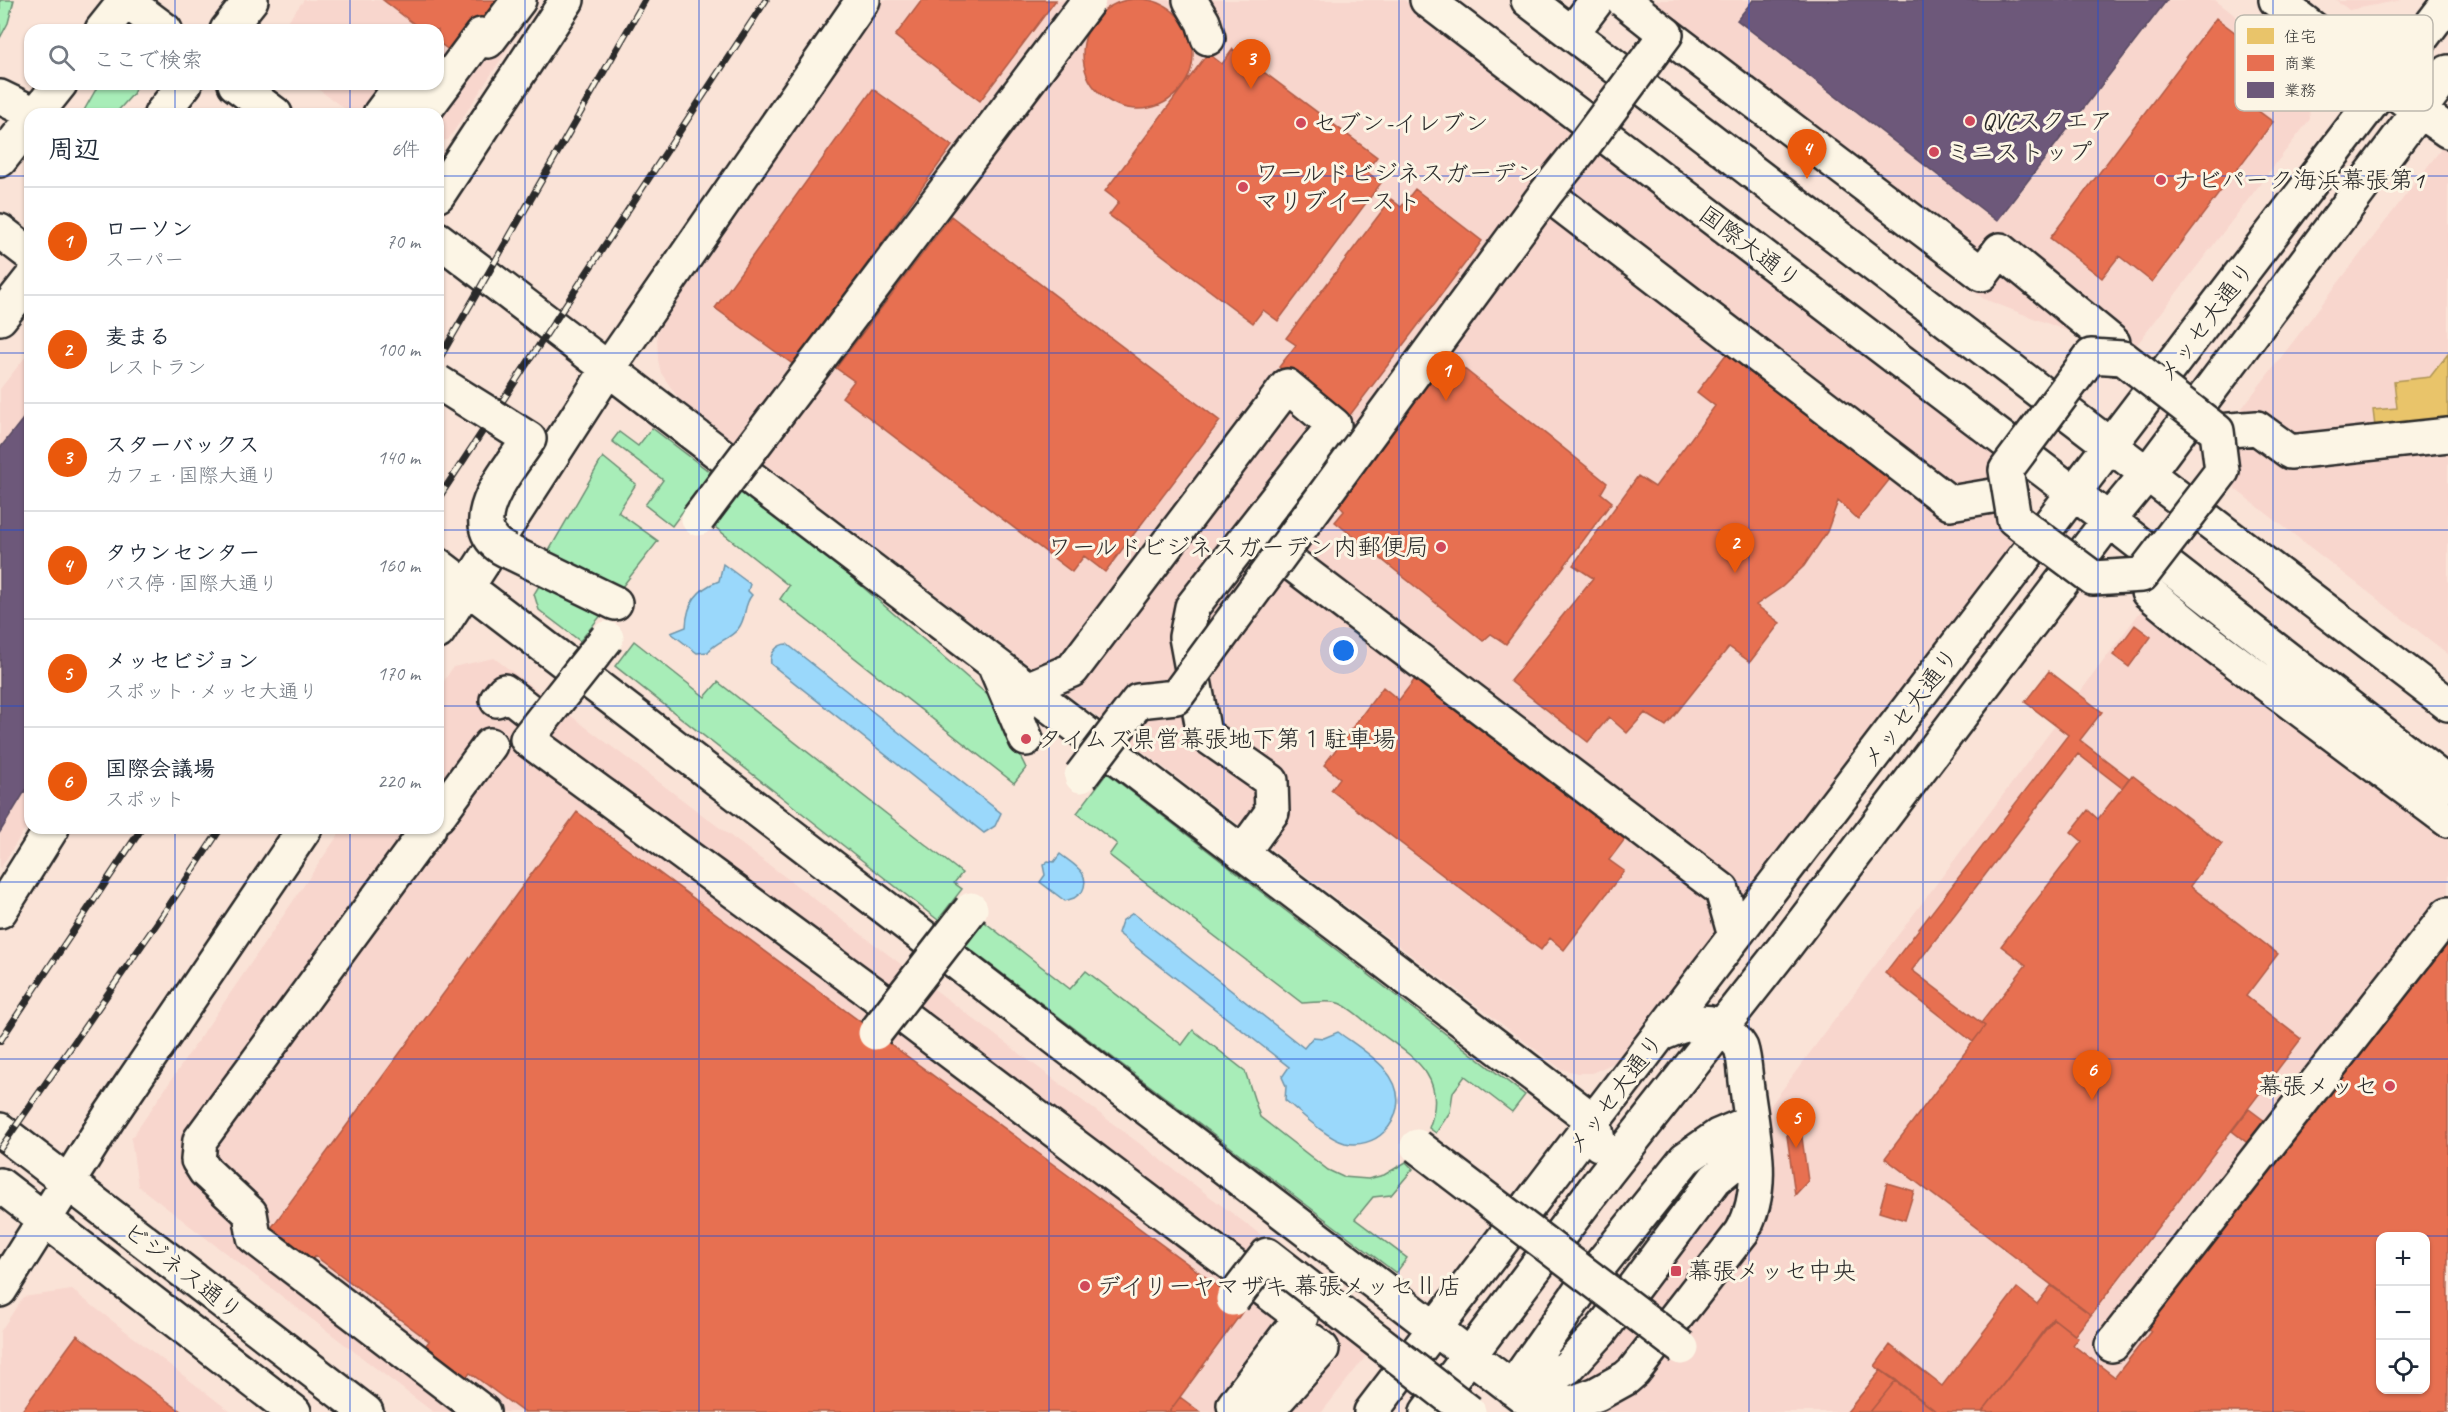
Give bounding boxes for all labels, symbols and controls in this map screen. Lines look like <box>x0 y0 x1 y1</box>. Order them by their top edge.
legend <box>2235 15 2433 111</box>
search box <box>24 24 444 90</box>
text: 住宅 <box>2284 27 2316 47</box>
pin: 3 <box>1232 40 1270 89</box>
icon: search <box>45 41 78 74</box>
text: ここで検索 <box>93 46 203 74</box>
text: 商業 <box>2284 54 2316 74</box>
text: 業務 <box>2284 81 2316 101</box>
place label: QVCスクエア <box>1982 106 2113 136</box>
place label: セブン-イレブン <box>1313 108 1489 138</box>
marker: QVCスクエア <box>1963 114 1977 128</box>
marker: セブン-イレブン <box>1294 116 1308 130</box>
pin: 4 <box>1788 130 1826 179</box>
text: 周辺 <box>48 133 100 166</box>
text: 6件 <box>391 137 420 162</box>
place label: ミニストップ <box>1946 137 2092 167</box>
marker: ミニストップ <box>1927 145 1941 159</box>
place label: ワールドビジネスガーデン マリブイースト <box>1255 158 1541 216</box>
place label: ナビパーク海浜幕張第1 <box>2173 165 2425 195</box>
marker: ナビパーク海浜幕張第1 <box>2154 173 2168 187</box>
marker: ワールドビジネスガーデン マリブイースト <box>1236 180 1250 194</box>
street label: 国際大通り <box>1693 199 1807 295</box>
text: ローソン <box>105 215 193 243</box>
text: 1 <box>63 229 72 254</box>
text: 70 m <box>386 229 420 254</box>
text: スーパー <box>105 247 184 272</box>
street label: メッセ大通り <box>2151 255 2261 389</box>
text: 麦まる <box>105 323 171 351</box>
text: 2 <box>63 337 72 362</box>
text: 100 m <box>377 337 420 362</box>
pin: 1 <box>1426 352 1466 401</box>
text: レストラン <box>105 355 207 380</box>
text: スターバックス <box>105 431 259 459</box>
text: 3 <box>63 445 72 470</box>
text: 140 m <box>377 445 420 470</box>
text: カフェ · 国際大通り <box>105 463 278 488</box>
pin: 2 <box>1716 524 1754 573</box>
place label: ワールドビジネスガーデン内郵便局 <box>1047 532 1429 562</box>
text: タウンセンター <box>105 539 260 567</box>
marker: ワールドビジネスガーデン内郵便局 <box>1434 540 1448 554</box>
text: 4 <box>63 553 72 578</box>
text: 160 m <box>377 553 420 578</box>
text: バス停 · 国際大通り <box>105 571 278 596</box>
your location <box>1329 636 1358 665</box>
street label: メッセ大通り <box>1855 641 1965 775</box>
text: メッセビジョン <box>105 647 259 675</box>
text: 5 <box>63 661 72 686</box>
text: 170 m <box>377 661 420 686</box>
text: スポット · メッセ大通り <box>105 679 318 704</box>
place label: タイムズ県営幕張地下第１駐車場 <box>1038 724 1396 754</box>
marker: タイムズ県営幕張地下第１駐車場 <box>1019 732 1033 746</box>
text: 国際会議場 <box>105 755 215 783</box>
text: 6 <box>63 769 72 794</box>
text: 220 m <box>377 769 420 794</box>
text: スポット <box>105 787 185 812</box>
street label: メッセ大通り <box>1560 1027 1670 1161</box>
pin: 6 <box>2072 1050 2112 1100</box>
place label: 幕張メッセ <box>2258 1071 2378 1101</box>
marker: 幕張メッセ <box>2383 1079 2397 1093</box>
pin: 5 <box>1776 1098 1816 1148</box>
street label: ビジネス通り <box>117 1215 249 1327</box>
map controls <box>2376 1232 2430 1394</box>
button: + <box>2376 1232 2430 1286</box>
place label: 幕張メッセ中央 <box>1688 1256 1856 1286</box>
marker: 幕張メッセ中央 <box>1669 1264 1683 1278</box>
place label: デイリーヤマザキ 幕張メッセⅡ店 <box>1097 1271 1462 1301</box>
marker: デイリーヤマザキ 幕張メッセⅡ店 <box>1078 1279 1092 1293</box>
button: − <box>2376 1286 2430 1340</box>
button: locate <box>2376 1340 2430 1394</box>

